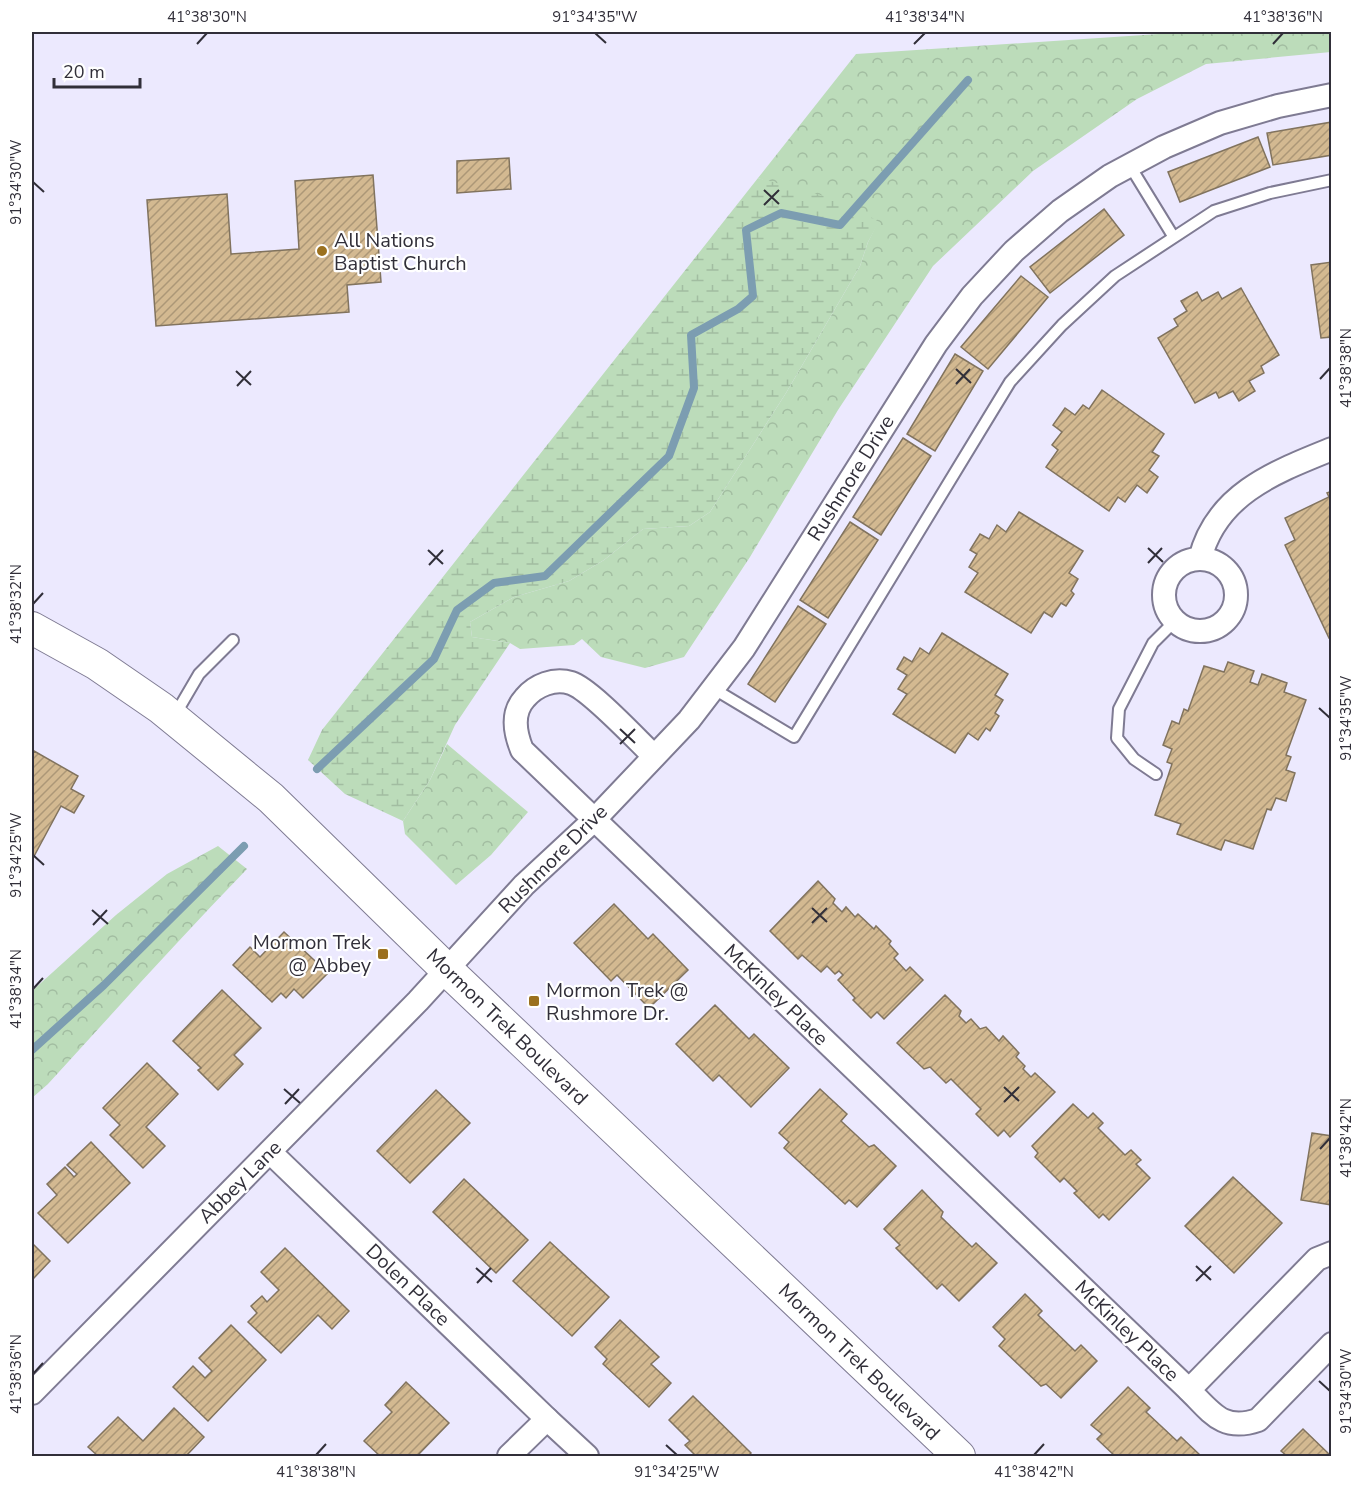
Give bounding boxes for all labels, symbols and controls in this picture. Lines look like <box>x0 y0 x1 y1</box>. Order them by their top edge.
text: 41°38'30"N <box>167 7 247 27</box>
text: 91°34'35"W <box>552 7 638 27</box>
text: 41°38'34"N <box>885 7 965 27</box>
text: 41°38'36"N <box>1243 7 1323 27</box>
scale bar <box>54 51 140 89</box>
text: 20 m <box>63 60 105 84</box>
text: 91°34'30"W <box>6 139 26 225</box>
place label: All Nations Baptist Church <box>334 227 467 277</box>
marker: All Nations Baptist Church <box>315 244 329 258</box>
text: 41°38'38"N <box>1336 328 1356 408</box>
street label: Rushmore Drive <box>801 410 901 546</box>
text: 41°38'32"N <box>6 564 26 644</box>
text: 91°34'35"W <box>1336 675 1356 761</box>
street label: Rushmore Drive <box>493 799 613 919</box>
text: 91°34'25"W <box>6 812 26 898</box>
place label: Mormon Trek @ Abbey <box>253 929 372 979</box>
street label: McKinley Place <box>718 938 834 1052</box>
street label: Mormon Trek Boulevard <box>420 943 594 1111</box>
marker: Mormon Trek @ Abbey <box>376 947 390 961</box>
text: 41°38'34"N <box>6 949 26 1029</box>
place label: Mormon Trek @ Rushmore Dr. <box>546 977 688 1027</box>
marker: Mormon Trek @ Rushmore Dr. <box>527 994 541 1008</box>
text: 41°38'42"N <box>1336 1098 1356 1178</box>
street label: Abbey Lane <box>193 1135 287 1229</box>
street label: Dolen Place <box>360 1238 456 1332</box>
street label: McKinley Place <box>1069 1274 1185 1388</box>
street label: Mormon Trek Boulevard <box>772 1278 946 1446</box>
text: 41°38'36"N <box>6 1334 26 1414</box>
text: 91°34'30"W <box>1336 1348 1356 1434</box>
text: 41°38'38"N <box>276 1462 356 1482</box>
text: 91°34'25"W <box>634 1462 720 1482</box>
text: 41°38'42"N <box>994 1462 1074 1482</box>

